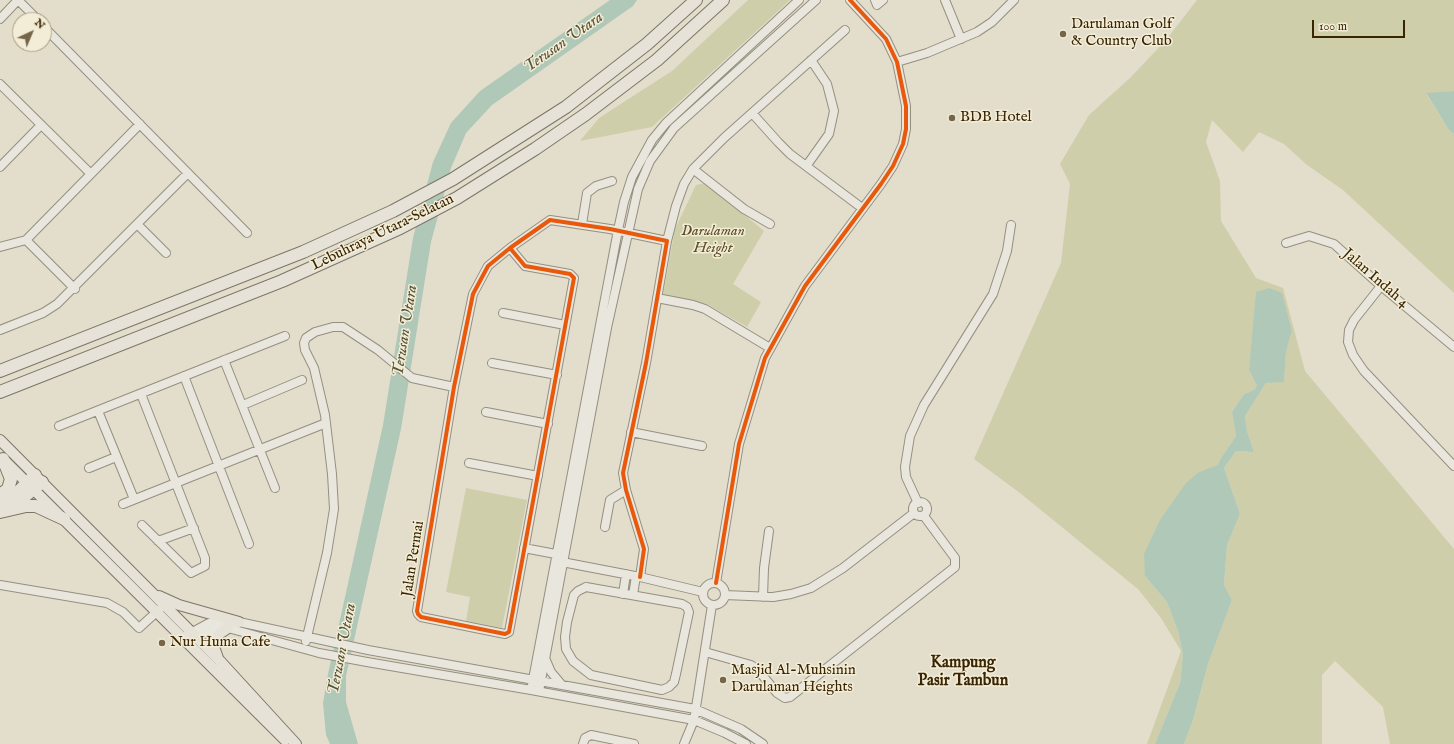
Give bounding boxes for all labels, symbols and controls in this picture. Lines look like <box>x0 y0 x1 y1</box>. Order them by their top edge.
water label: Terusan Utara <box>521 9 607 77</box>
north arrow <box>12 12 52 52</box>
scale bar <box>1314 12 1407 38</box>
text: N <box>31 16 48 32</box>
place label: Darulaman Golf & Country Club <box>1071 16 1172 51</box>
text: 100 m <box>1319 19 1347 34</box>
marker: Darulaman Golf & Country Club <box>1058 29 1068 39</box>
place label: BDB Hotel <box>960 109 1032 127</box>
marker: BDB Hotel <box>947 113 957 123</box>
street label: Lebuhraya Utara–Selatan <box>309 191 457 275</box>
park label: Darulaman Height <box>681 223 745 258</box>
street label: Jalan Indah 4 <box>1338 245 1412 313</box>
water label: Terusan Utara <box>389 284 423 378</box>
street label: Jalan Permai <box>399 520 429 598</box>
water label: Terusan Utara <box>325 602 361 696</box>
place label: Nur Huma Cafe <box>170 634 270 652</box>
marker: Nur Huma Cafe <box>157 638 167 648</box>
district label: Kampung Pasir Tambun <box>918 654 1008 692</box>
place label: Masjid Al-Muhsinin Darulaman Heights <box>731 662 856 697</box>
marker: Masjid Al-Muhsinin Darulaman Heights <box>718 675 728 685</box>

